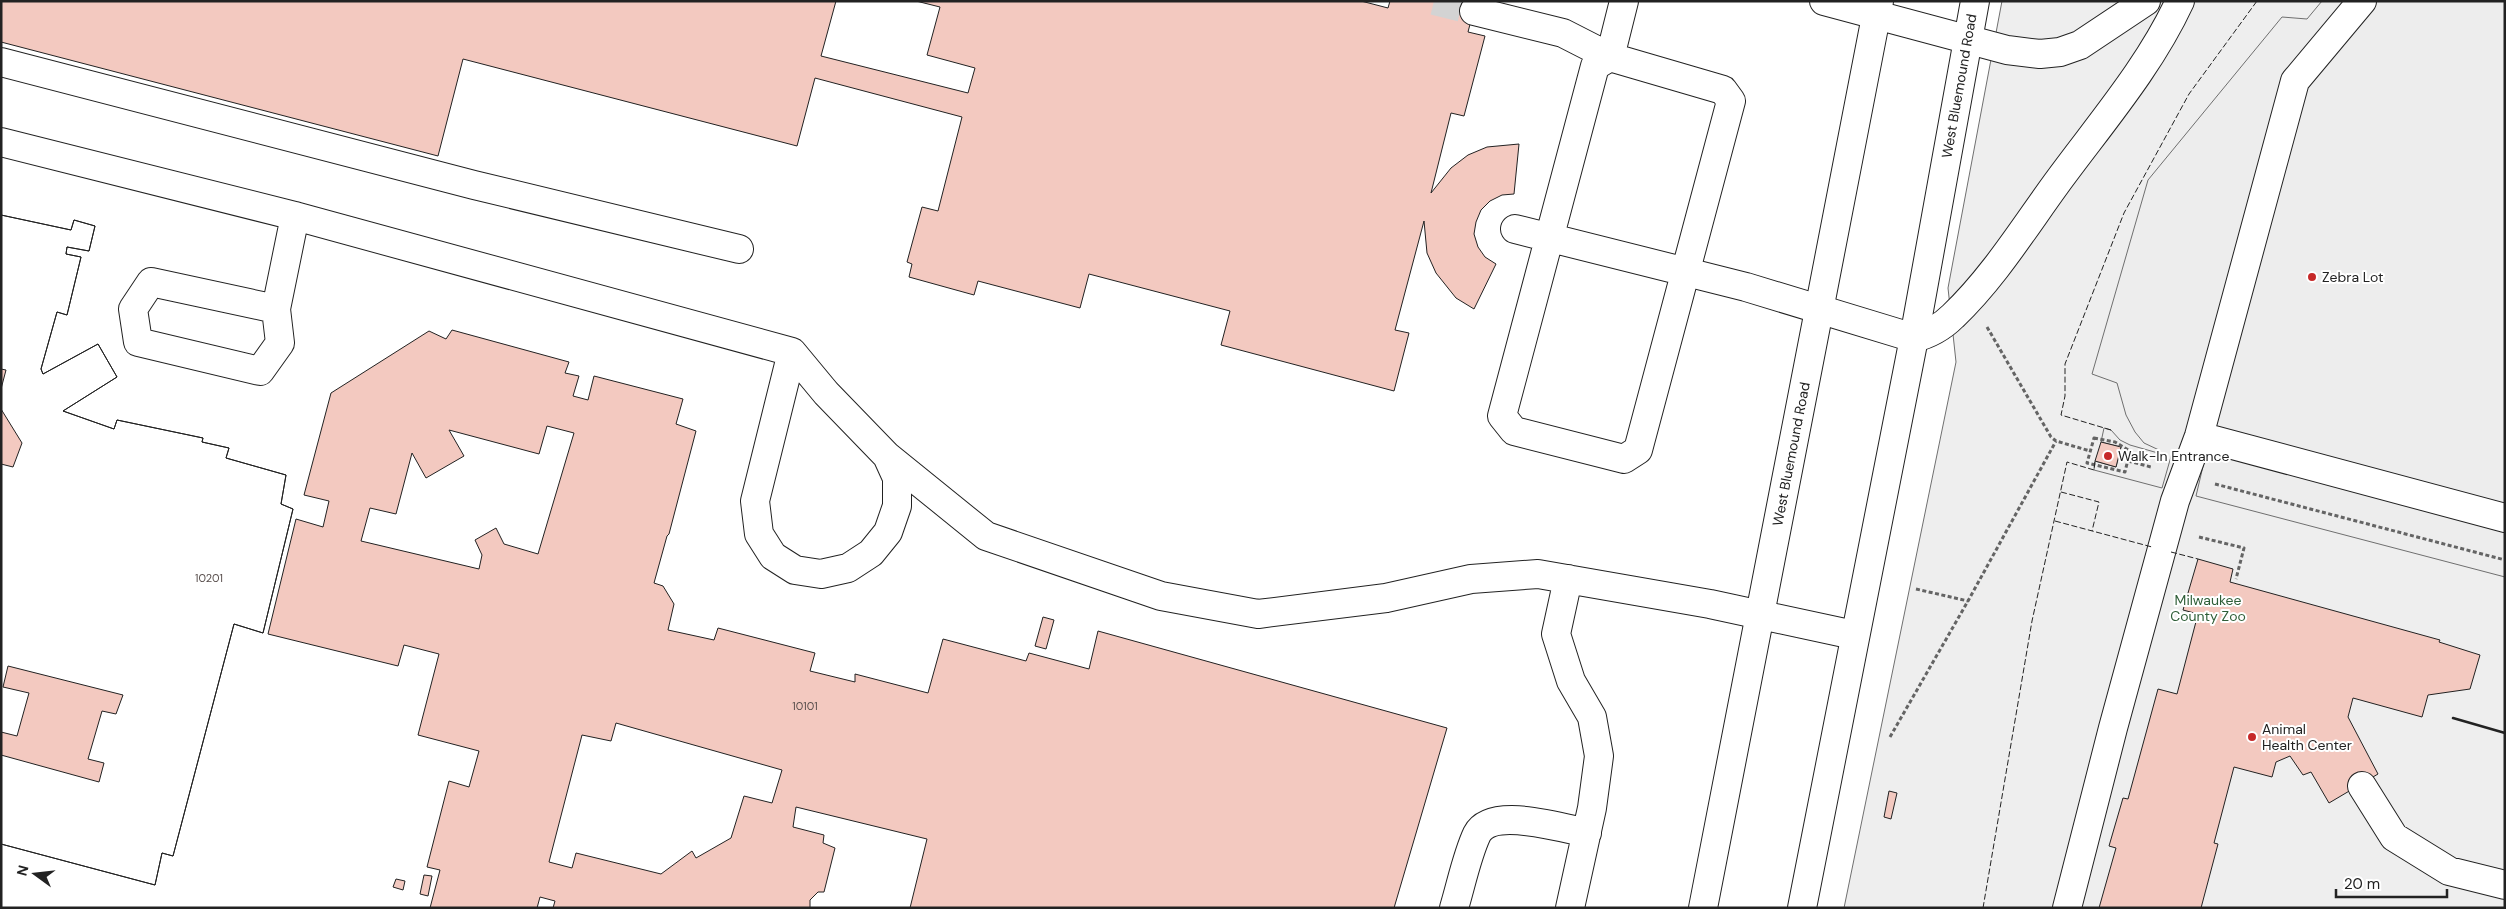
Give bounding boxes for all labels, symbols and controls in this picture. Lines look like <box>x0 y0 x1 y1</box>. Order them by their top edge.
street label: West Bluemound Road <box>1937 12 1981 160</box>
place label: Zebra Lot <box>2322 268 2383 286</box>
marker: Zebra Lot <box>2306 271 2318 283</box>
street label: West Bluemound Road <box>1768 381 1814 527</box>
place label: Walk-In Entrance <box>2118 447 2230 465</box>
marker: Walk-In Entrance <box>2102 450 2114 462</box>
house number: 10201 <box>195 571 223 585</box>
park label: Milwaukee County Zoo <box>2170 591 2246 625</box>
house number: 10101 <box>792 699 818 713</box>
place label: Animal Health Center <box>2262 720 2352 754</box>
marker: Animal Health Center <box>2246 731 2258 743</box>
north arrow <box>10 849 60 899</box>
text: N <box>12 863 32 878</box>
scale bar <box>2336 866 2447 898</box>
text: 20 m <box>2344 874 2380 894</box>

